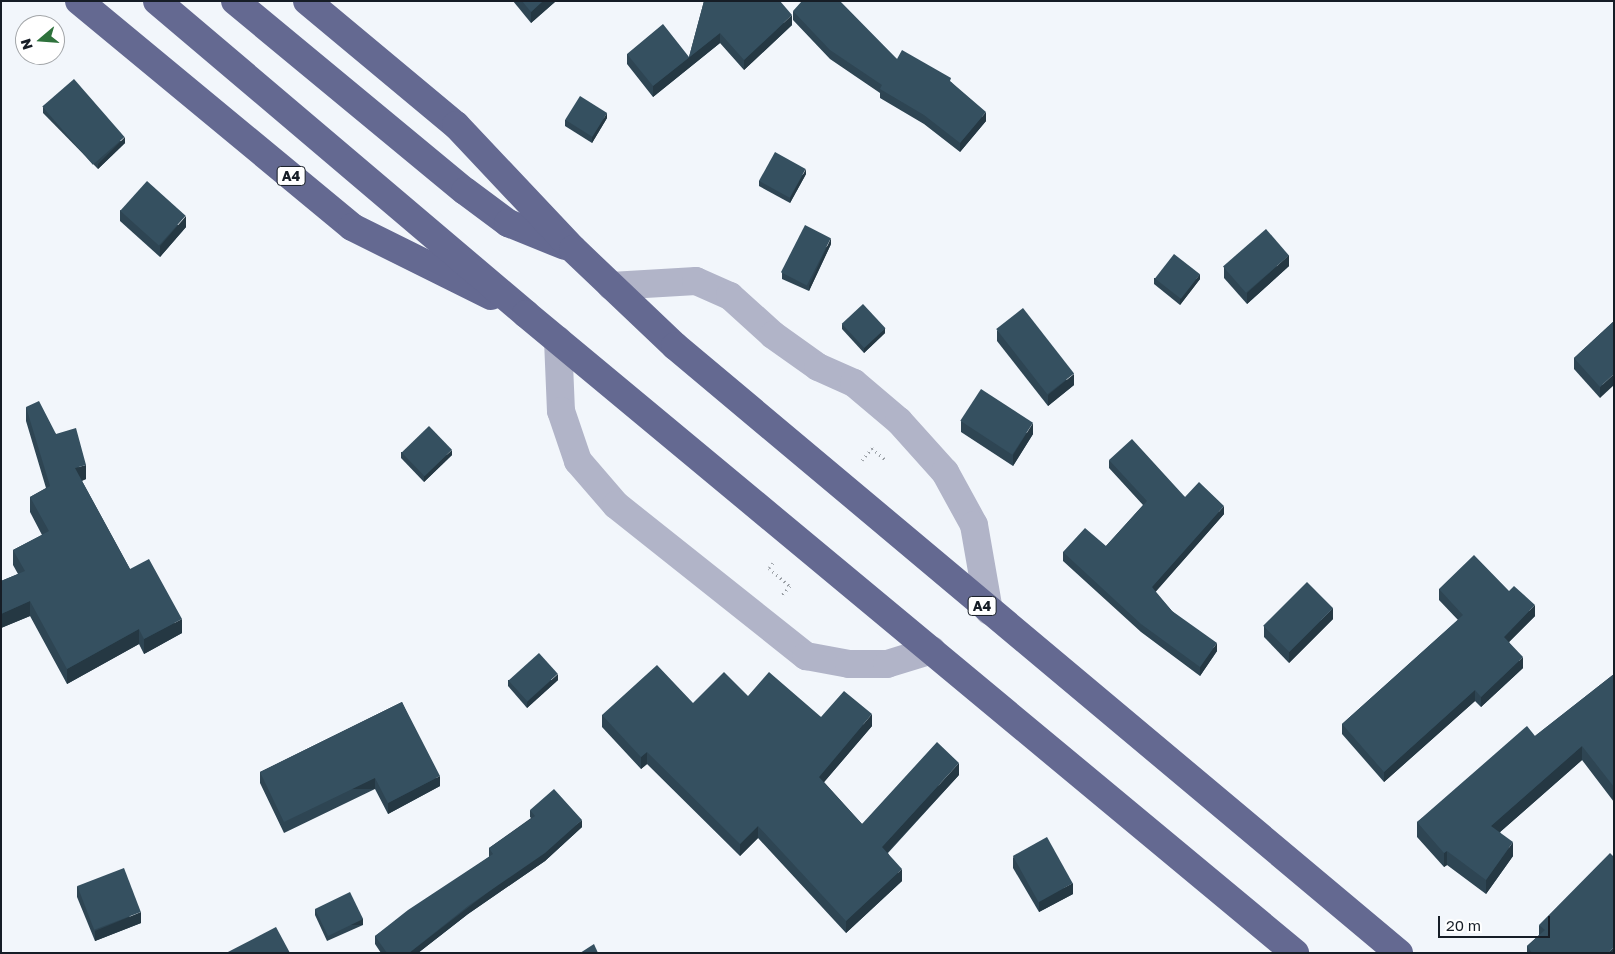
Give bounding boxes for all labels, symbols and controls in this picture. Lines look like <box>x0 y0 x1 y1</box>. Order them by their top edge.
north arrow <box>15 15 65 65</box>
text: N <box>16 37 36 52</box>
road number: A4 <box>276 165 306 188</box>
road number: A4 <box>967 594 997 618</box>
scale bar <box>1440 906 1552 938</box>
text: 20 m <box>1446 916 1481 934</box>

